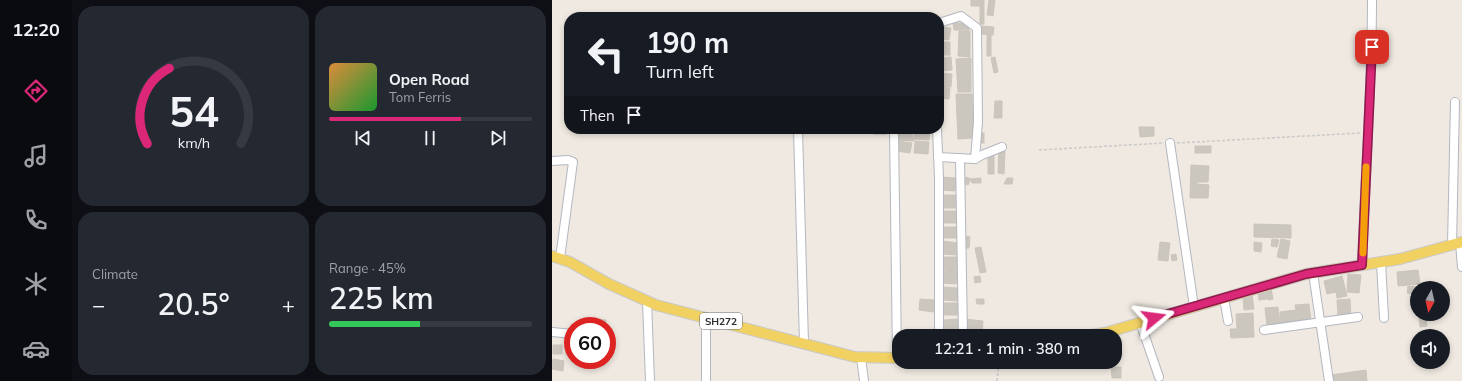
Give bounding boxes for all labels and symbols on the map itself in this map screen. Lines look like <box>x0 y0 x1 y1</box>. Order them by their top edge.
pin <box>1355 30 1389 64</box>
north arrow <box>1410 281 1450 321</box>
position arrow <box>1133 297 1175 339</box>
road number: SH272 <box>700 313 742 329</box>
speed limit sign: 60 <box>564 317 616 369</box>

